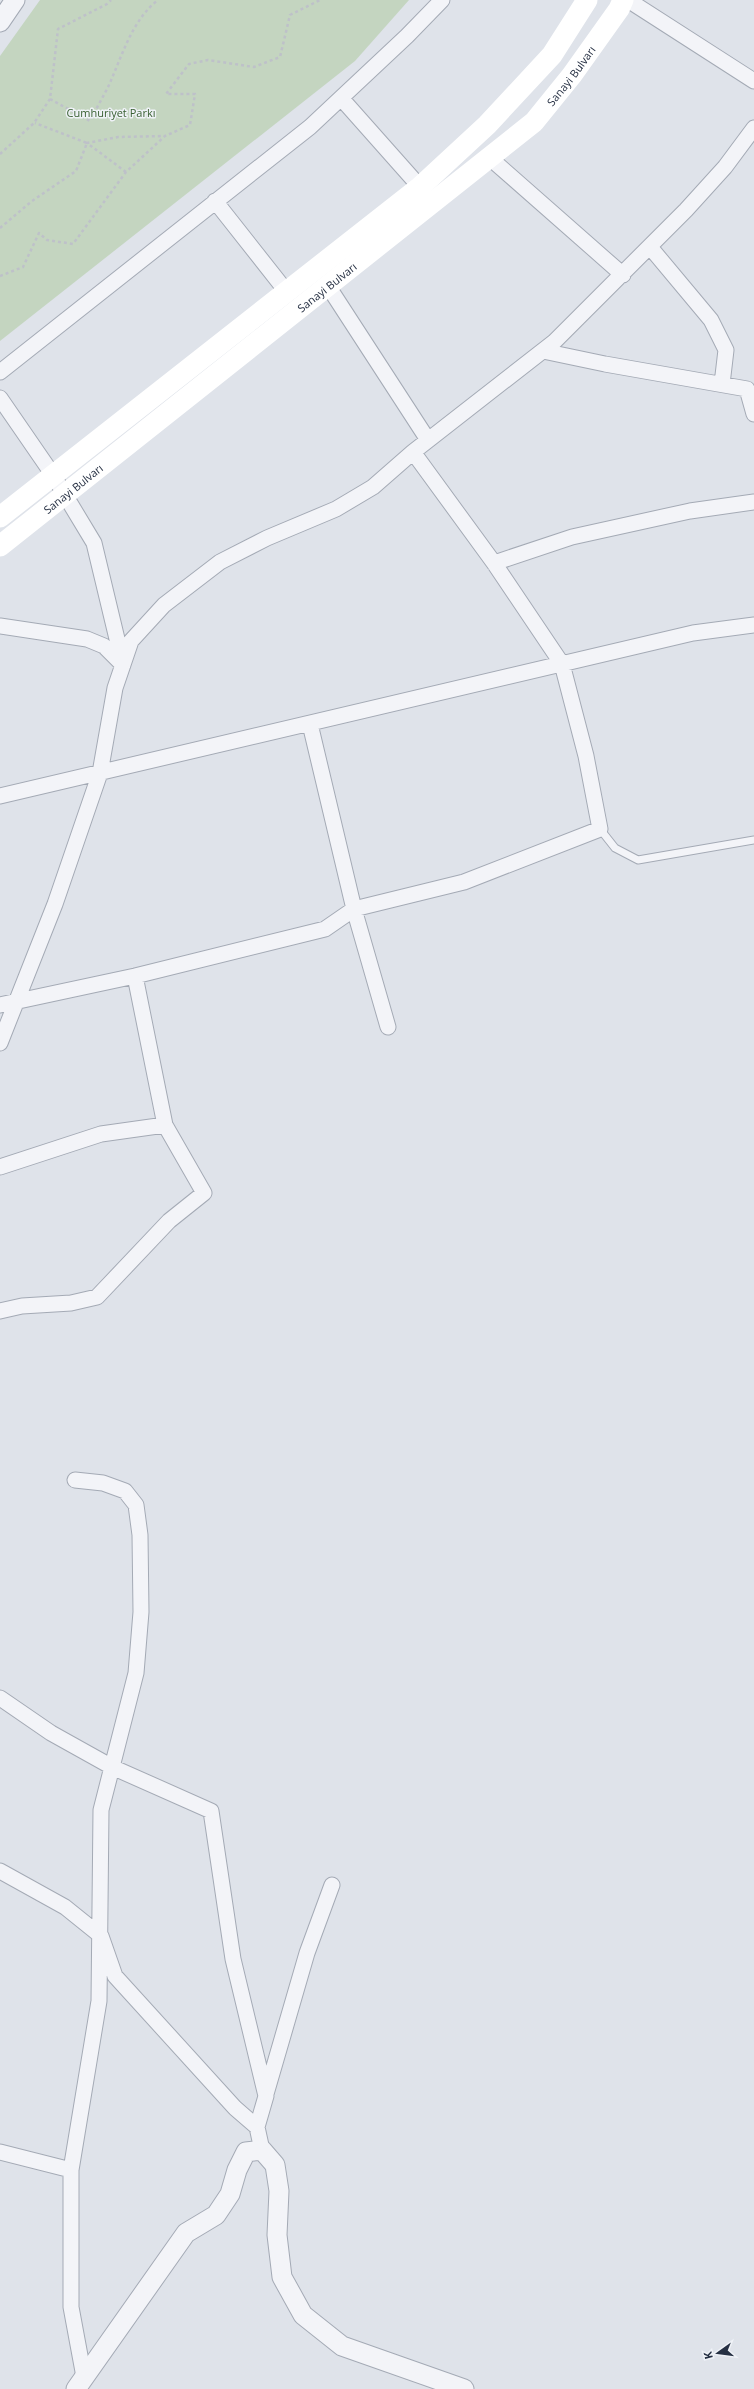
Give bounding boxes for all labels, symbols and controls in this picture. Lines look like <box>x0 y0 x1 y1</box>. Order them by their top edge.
street label: Sanayi Bulvarı <box>543 42 598 109</box>
park label: Cumhuriyet Parkı <box>67 105 155 120</box>
street label: Sanayi Bulvarı <box>294 259 359 315</box>
street label: Sanayi Bulvarı <box>40 460 106 516</box>
north arrow <box>698 2333 738 2373</box>
text: K <box>699 2350 716 2361</box>

